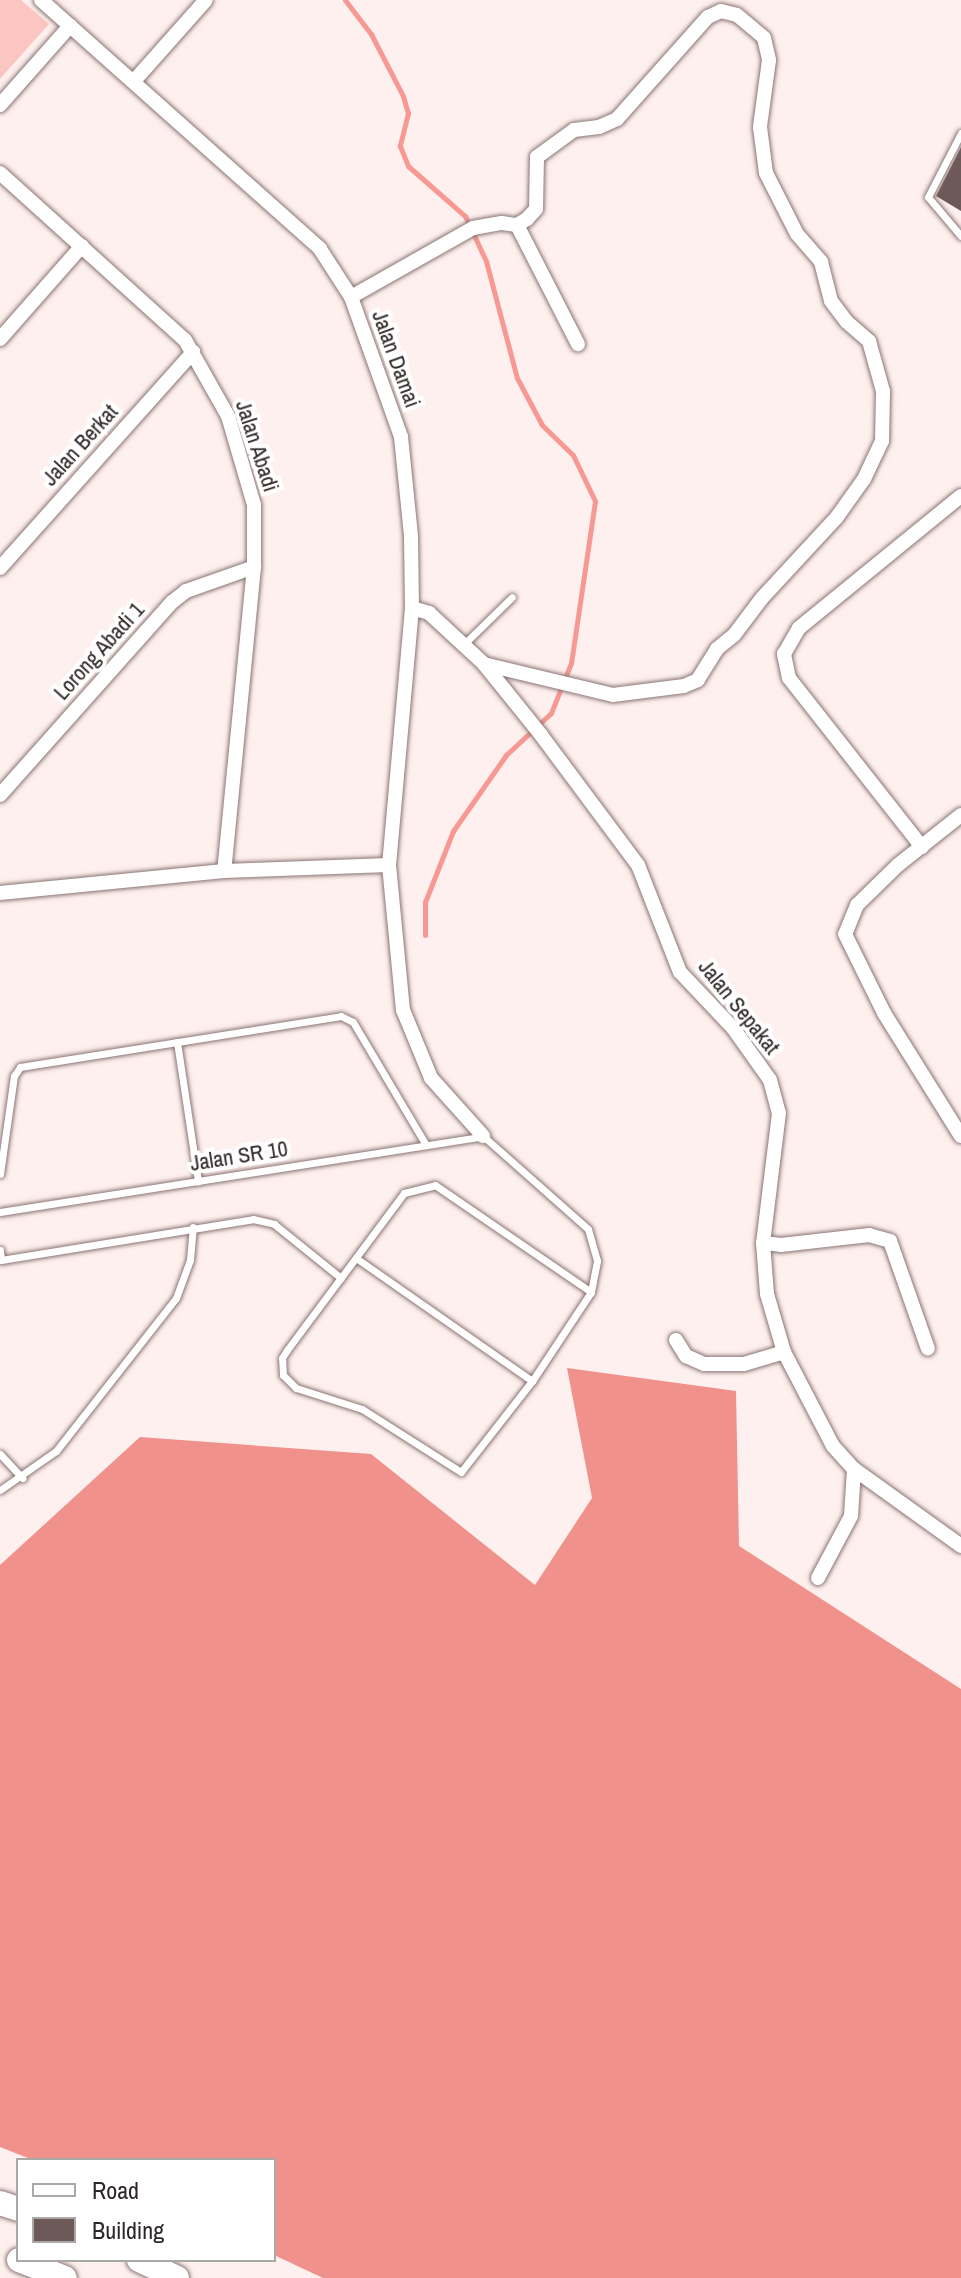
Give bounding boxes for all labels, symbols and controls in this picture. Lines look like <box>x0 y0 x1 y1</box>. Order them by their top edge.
street label: Jalan Damai <box>366 307 426 411</box>
street label: Jalan Abadi <box>230 397 284 495</box>
street label: Jalan Berkat <box>37 399 123 491</box>
street label: Lorong Abadi 1 <box>48 596 150 706</box>
street label: Jalan Sepakat <box>693 954 785 1060</box>
street label: Jalan SR 10 <box>188 1135 290 1177</box>
legend <box>16 2158 276 2262</box>
text: Road <box>92 2174 139 2206</box>
text: Building <box>92 2214 164 2246</box>

